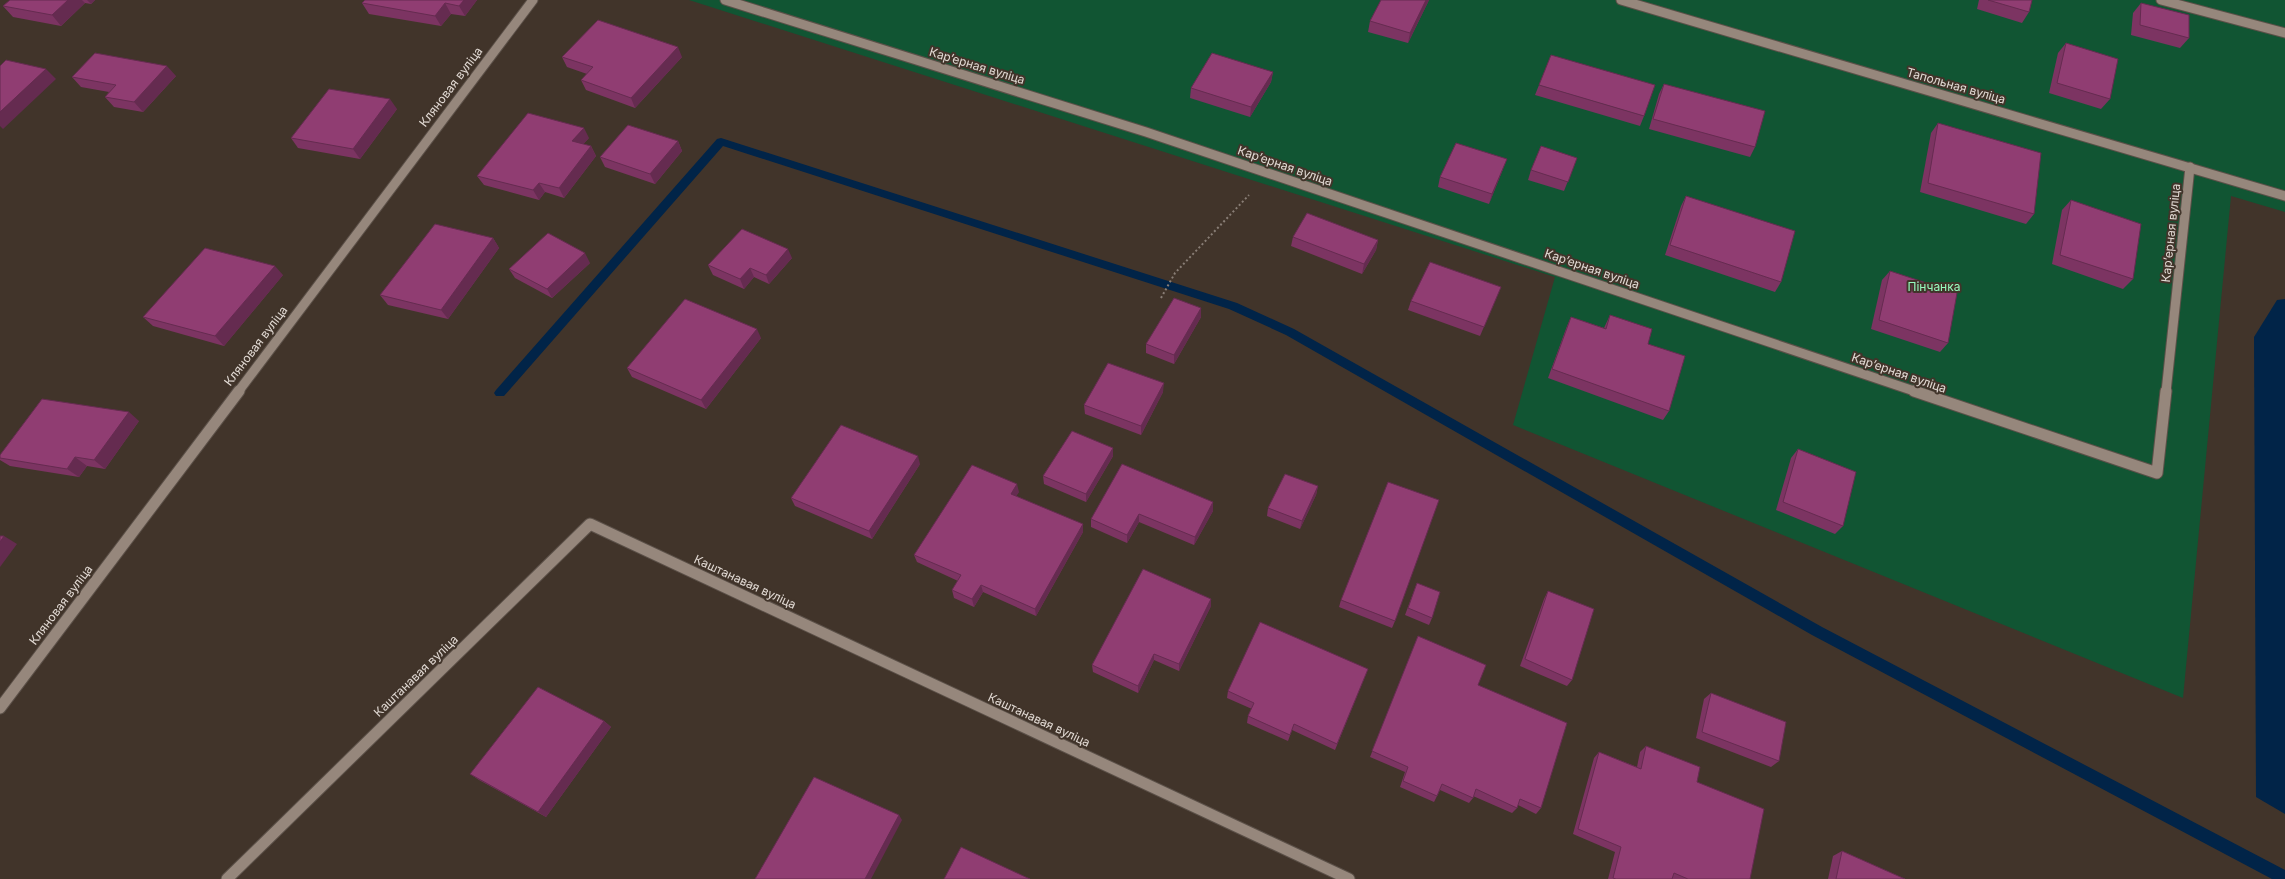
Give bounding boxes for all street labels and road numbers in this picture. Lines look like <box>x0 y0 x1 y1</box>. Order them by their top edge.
street label: Кляновая вуліца <box>416 44 486 130</box>
street label: Карʼерная вуліца <box>928 44 1027 87</box>
street label: Тапольная вуліца <box>1905 64 2007 107</box>
street label: Карʼерная вуліца <box>1236 142 1334 189</box>
street label: Карʼерная вуліца <box>2158 183 2183 283</box>
street label: Карʼерная вуліца <box>1543 245 1641 292</box>
street label: Кляновая вуліца <box>221 303 291 389</box>
street label: Карʼерная вуліца <box>1850 349 1948 396</box>
street label: Каштанавая вуліца <box>692 551 799 612</box>
street label: Кляновая вуліца <box>26 562 96 648</box>
street label: Каштанавая вуліца <box>370 632 461 720</box>
street label: Каштанавая вуліца <box>986 689 1093 750</box>

